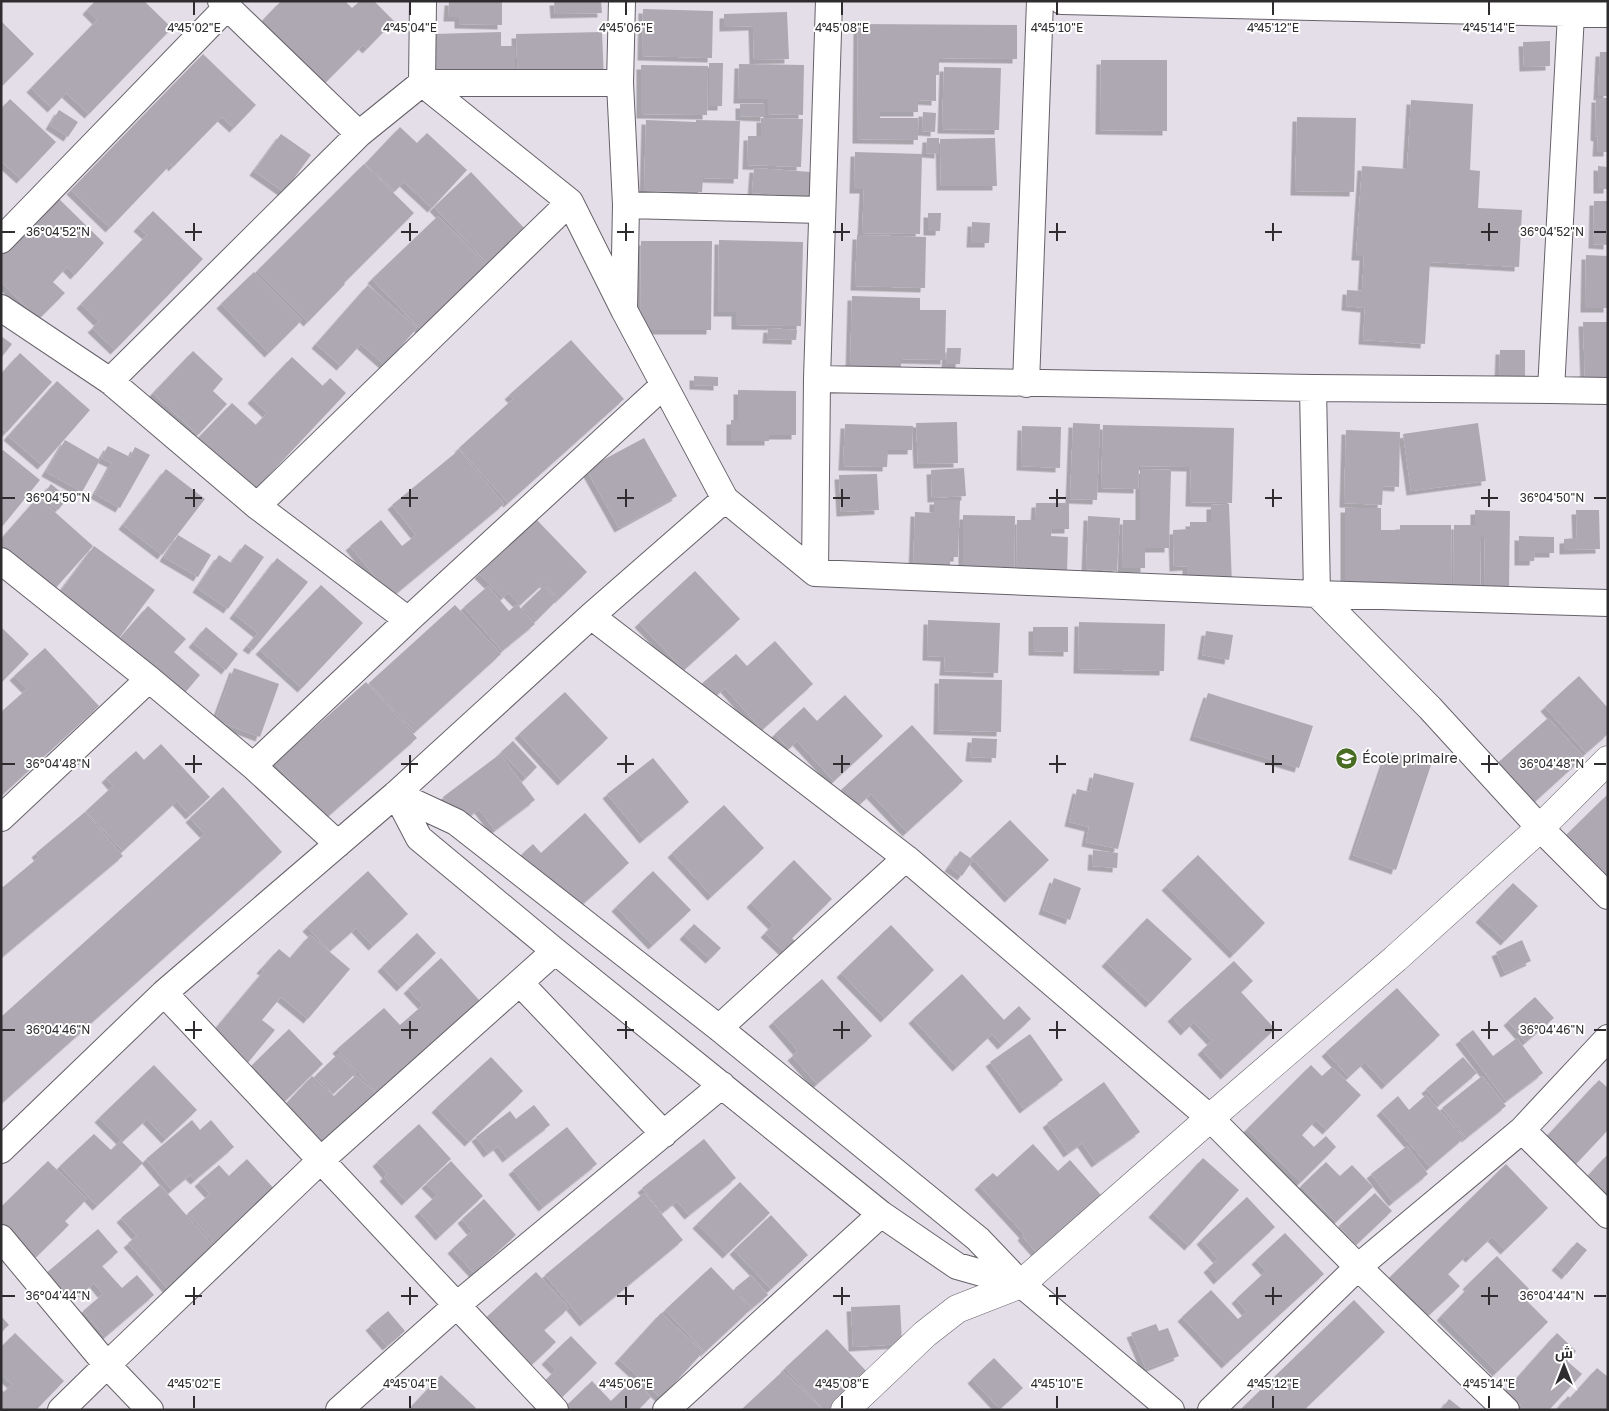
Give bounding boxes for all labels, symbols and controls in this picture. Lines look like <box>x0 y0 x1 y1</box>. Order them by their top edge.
text: 4°45'02"E <box>167 20 221 35</box>
text: 4°45'04"E <box>383 20 437 35</box>
text: 4°45'06"E <box>599 20 653 35</box>
text: 4°45'08"E <box>815 20 869 35</box>
text: 4°45'10"E <box>1031 20 1083 35</box>
text: 4°45'12"E <box>1247 20 1299 35</box>
text: 4°45'14"E <box>1463 20 1515 35</box>
text: 36°04'52"N <box>26 224 90 239</box>
text: 36°04'52"N <box>1520 224 1584 239</box>
text: 36°04'50"N <box>26 490 90 505</box>
text: 36°04'50"N <box>1520 490 1584 505</box>
school or university icon: École primaire <box>1334 746 1358 770</box>
place label: École primaire <box>1362 749 1458 766</box>
text: 36°04'48"N <box>26 756 90 771</box>
text: 36°04'48"N <box>1520 756 1584 771</box>
text: 36°04'46"N <box>26 1022 90 1037</box>
text: 36°04'46"N <box>1520 1022 1584 1037</box>
text: 36°04'44"N <box>26 1288 90 1303</box>
text: 36°04'44"N <box>1520 1288 1584 1303</box>
north arrow <box>1539 1341 1589 1391</box>
text: ش <box>1555 1344 1573 1362</box>
text: 4°45'02"E <box>167 1376 221 1391</box>
text: 4°45'04"E <box>383 1376 437 1391</box>
text: 4°45'06"E <box>599 1376 653 1391</box>
text: 4°45'08"E <box>815 1376 869 1391</box>
text: 4°45'10"E <box>1031 1376 1083 1391</box>
text: 4°45'12"E <box>1247 1376 1299 1391</box>
text: 4°45'14"E <box>1463 1376 1515 1391</box>

